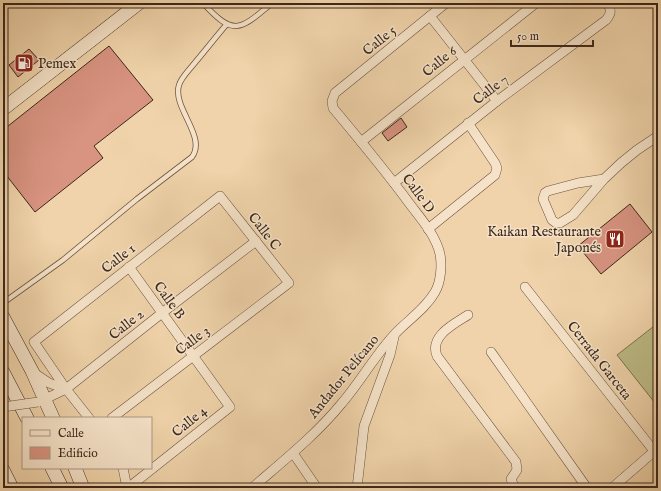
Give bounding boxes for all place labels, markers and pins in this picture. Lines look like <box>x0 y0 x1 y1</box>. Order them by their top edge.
fuel station icon: Pemex <box>13 52 35 74</box>
place label: Pemex <box>38 55 77 73</box>
place label: Kaikan Restaurante Japonés <box>487 223 602 257</box>
restaurant icon: Kaikan Restaurante Japonés <box>604 228 626 250</box>

